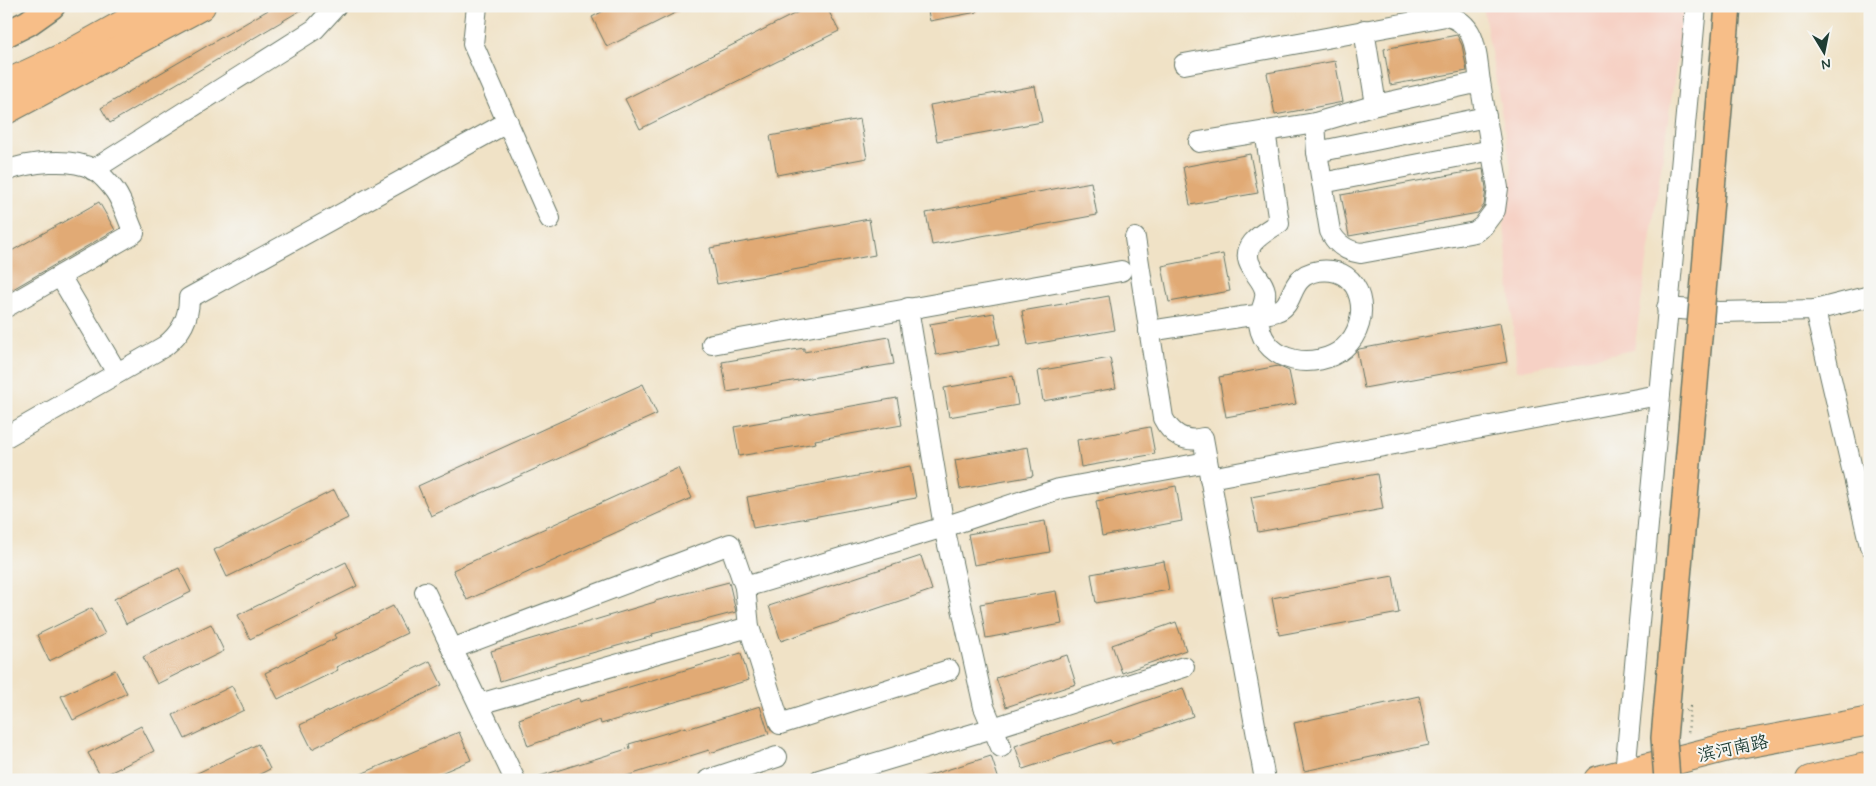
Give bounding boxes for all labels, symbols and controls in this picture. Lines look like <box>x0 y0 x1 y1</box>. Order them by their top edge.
north arrow <box>1798 28 1848 78</box>
text: N <box>1820 54 1832 73</box>
street label: 滨河南路 <box>1695 730 1771 768</box>

